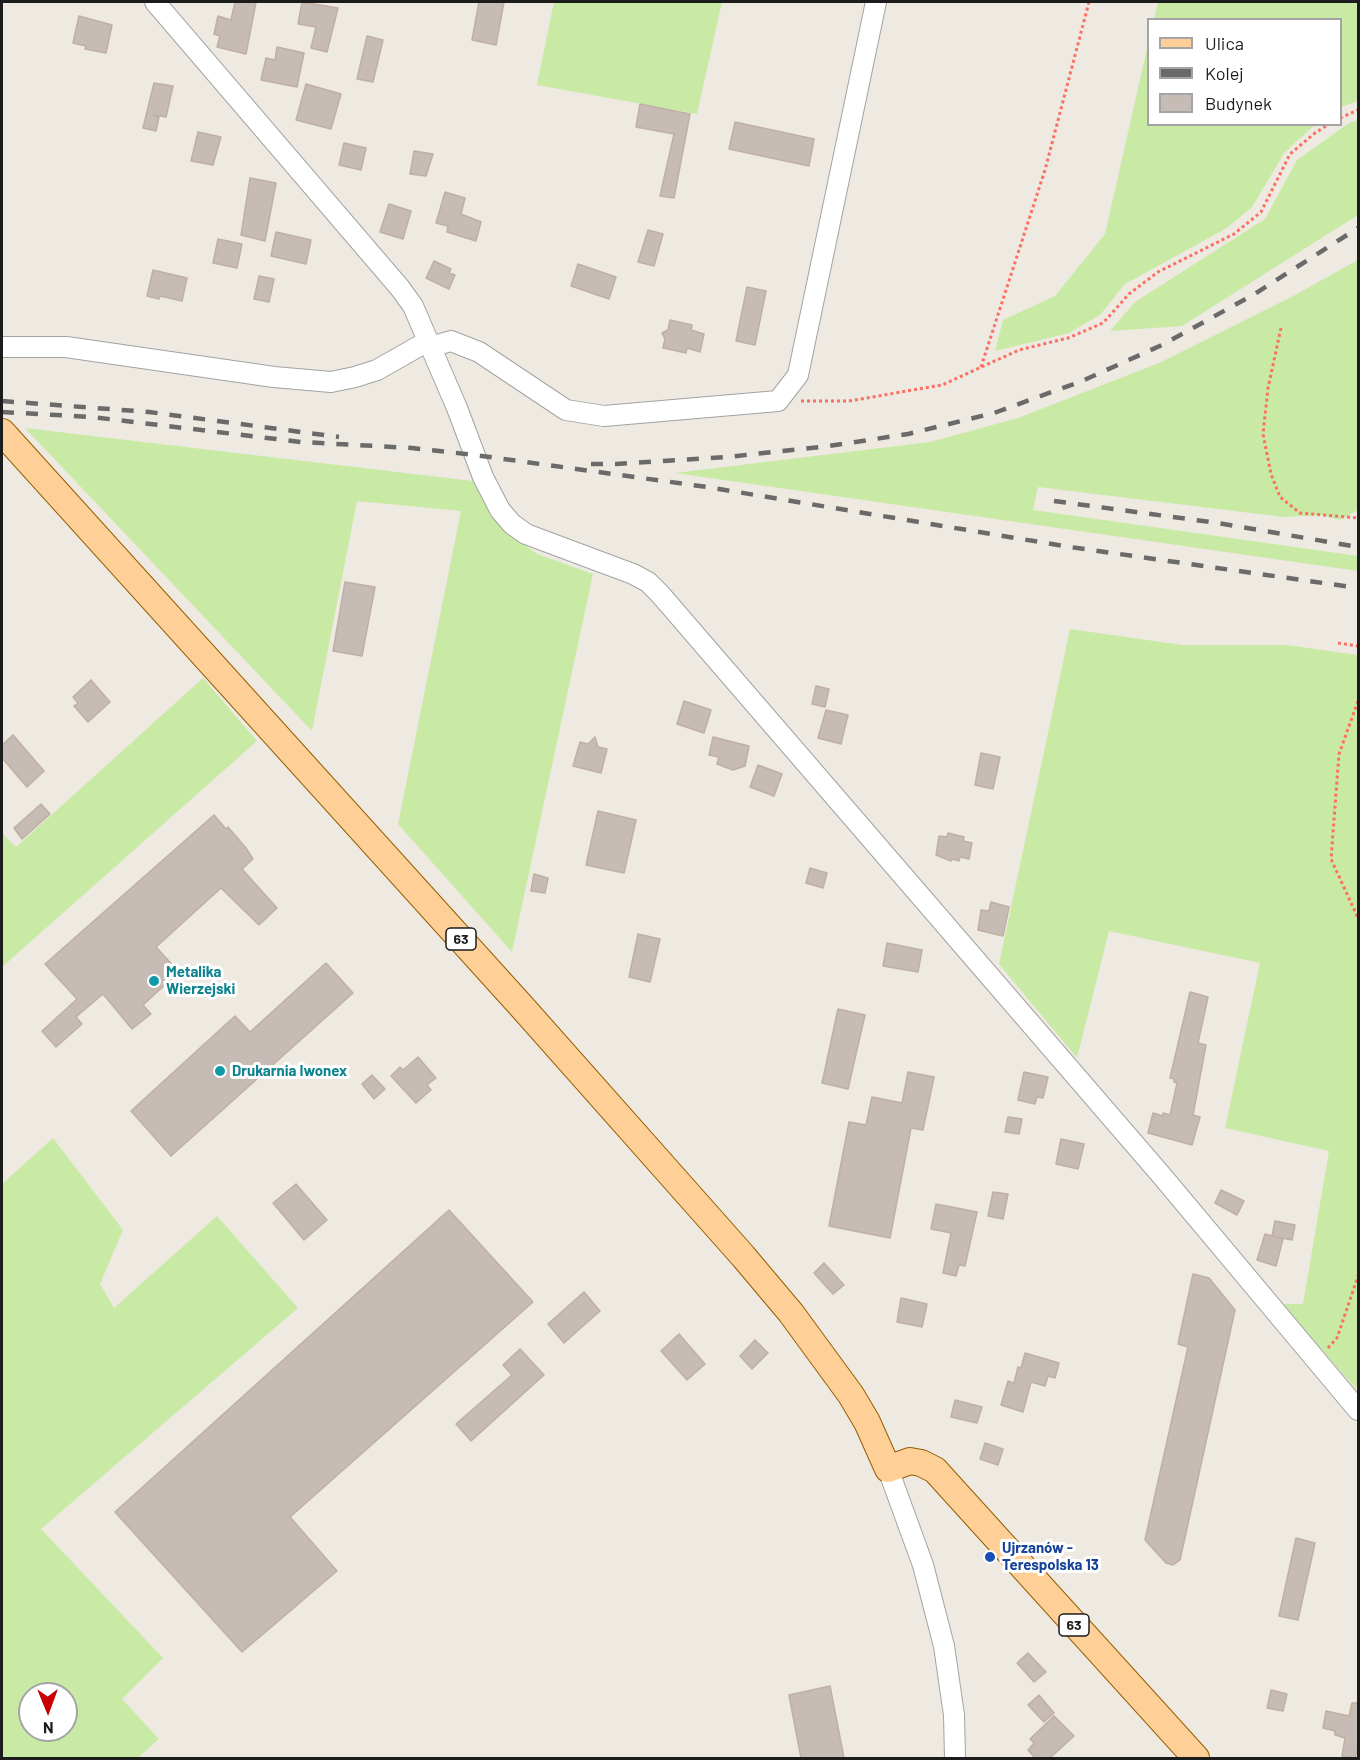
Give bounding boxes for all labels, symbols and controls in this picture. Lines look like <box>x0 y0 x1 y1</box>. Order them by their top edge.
legend <box>1147 18 1342 126</box>
text: Ulica <box>1205 32 1244 54</box>
text: Kolej <box>1205 62 1244 84</box>
text: Budynek <box>1205 92 1272 114</box>
road number: 63 <box>446 928 476 950</box>
place label: Metalika Wierzejski <box>166 963 235 998</box>
marker: Metalika Wierzejski <box>147 974 161 988</box>
place label: Drukarnia Iwonex <box>232 1062 347 1080</box>
marker: Drukarnia Iwonex <box>213 1064 227 1078</box>
place label: Ujrzanów - Terespolska 13 <box>1002 1539 1099 1574</box>
marker: Ujrzanów - Terespolska 13 <box>983 1550 997 1564</box>
road number: 63 <box>1059 1614 1089 1636</box>
north arrow <box>18 1682 78 1742</box>
text: N <box>43 1719 54 1738</box>

